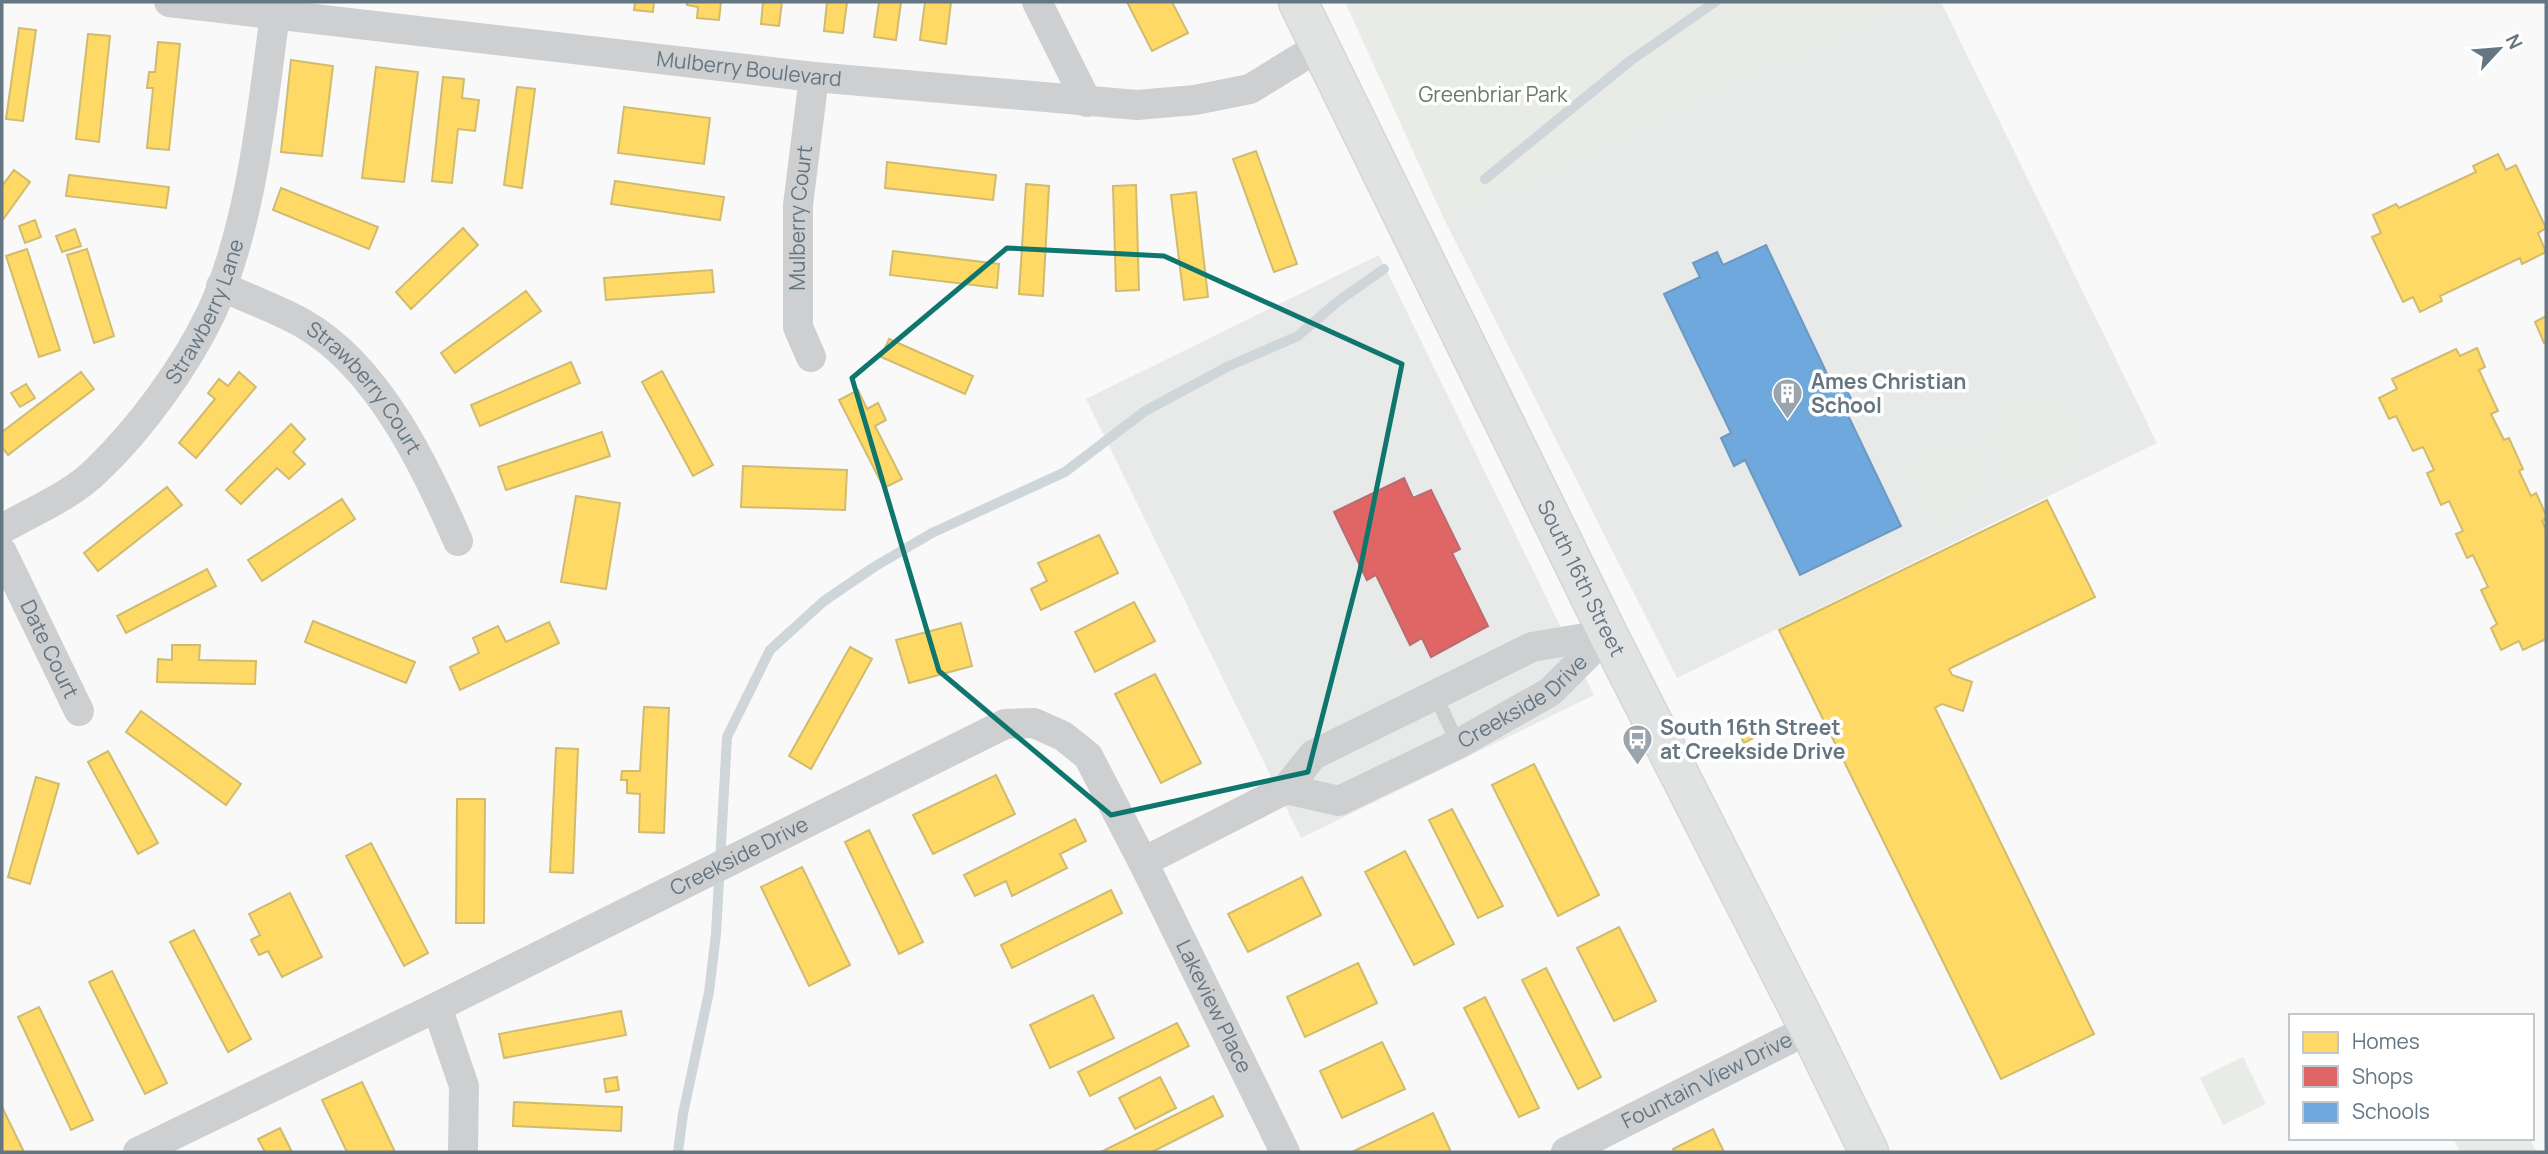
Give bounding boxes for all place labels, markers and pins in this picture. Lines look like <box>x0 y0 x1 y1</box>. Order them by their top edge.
place label: Ames Christian School <box>1811 367 1967 419</box>
building icon: Ames Christian School <box>1771 377 1805 421</box>
place label: South 16th Street at Creekside Drive <box>1660 713 1845 765</box>
bus stop icon: South 16th Street at Creekside Drive <box>1620 723 1654 767</box>

